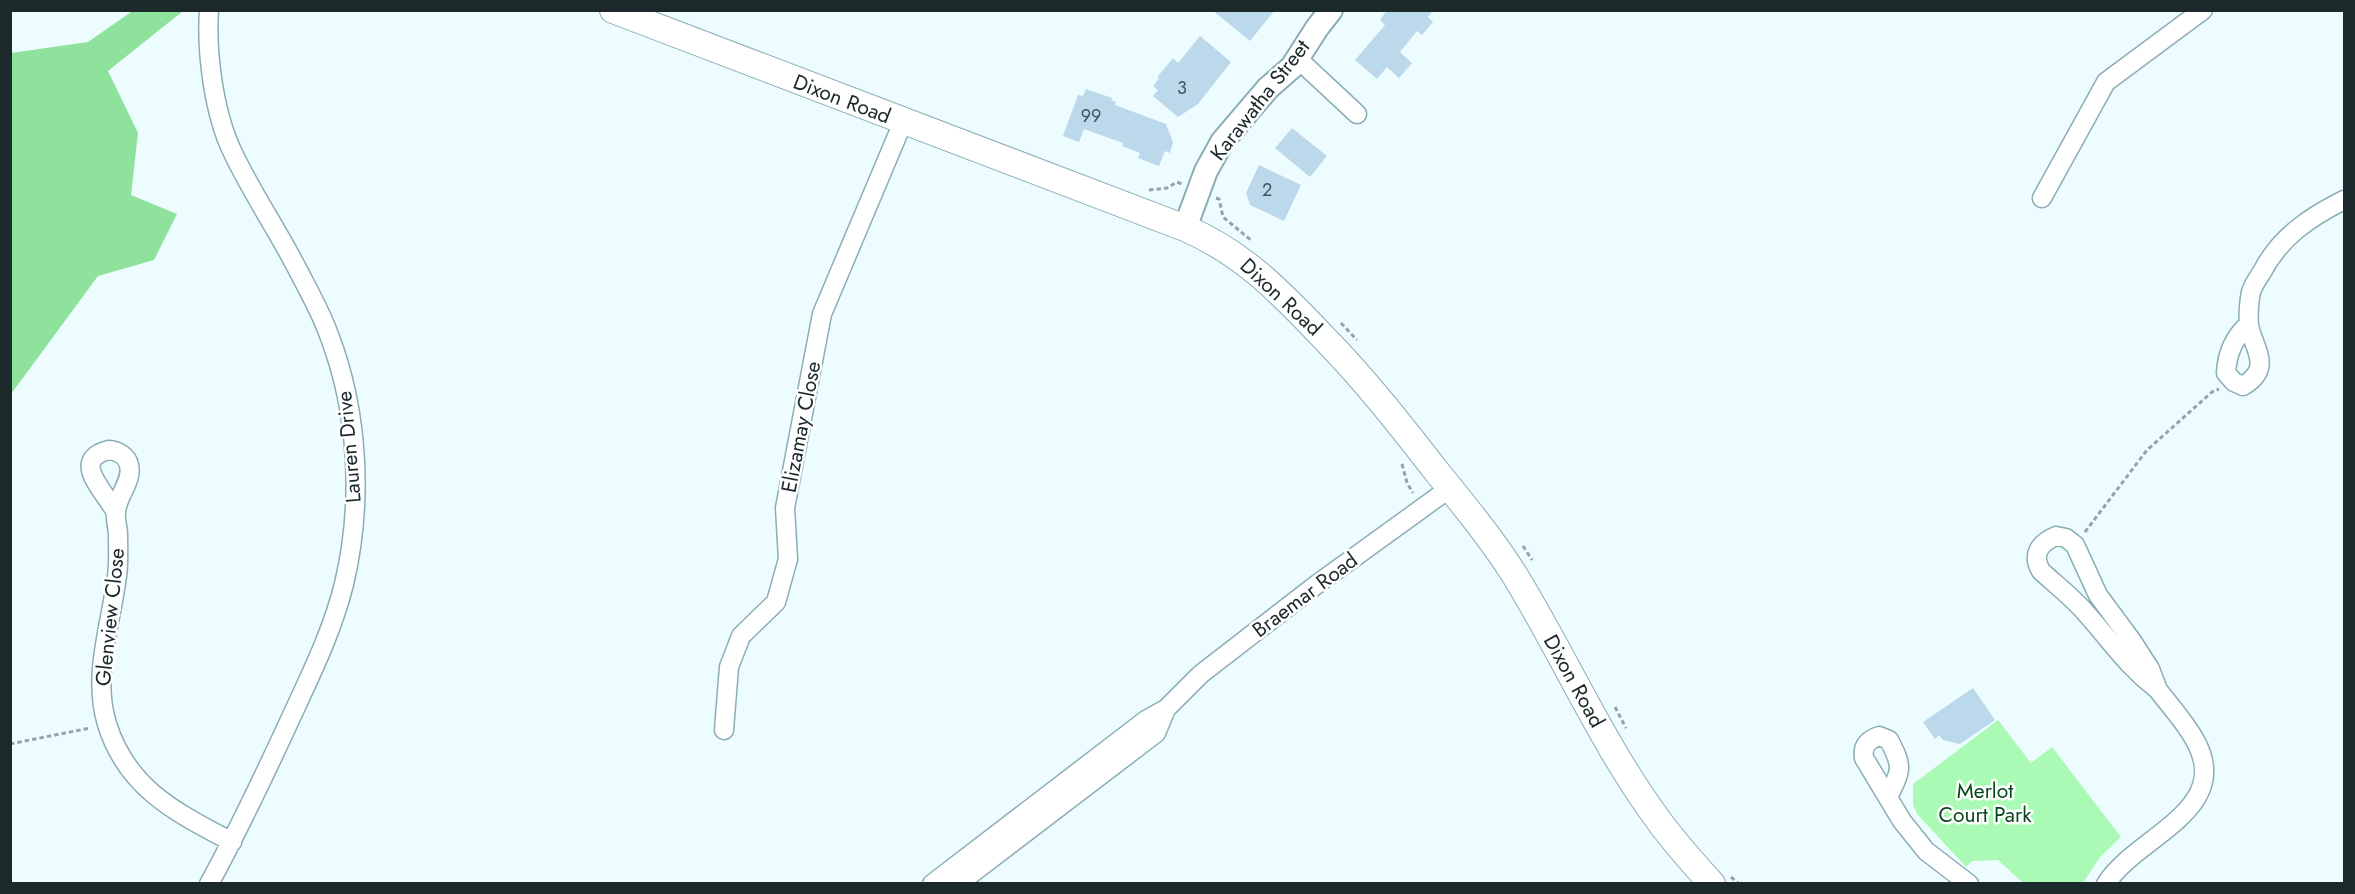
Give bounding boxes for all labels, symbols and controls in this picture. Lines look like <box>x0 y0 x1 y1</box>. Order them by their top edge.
street label: Karawatha Street <box>1203 33 1317 167</box>
street label: Dixon Road <box>789 67 895 131</box>
house number: 3 <box>1177 75 1187 101</box>
house number: 99 <box>1081 103 1101 129</box>
house number: 2 <box>1262 177 1272 203</box>
street label: Dixon Road <box>1233 251 1329 343</box>
street label: Elizamay Close <box>774 358 828 495</box>
street label: Lauren Drive <box>329 390 369 504</box>
street label: Braemar Road <box>1246 545 1364 645</box>
street label: Glenview Close <box>88 546 132 687</box>
street label: Dixon Road <box>1536 629 1612 733</box>
park label: Merlot Court Park <box>1939 776 2032 830</box>

